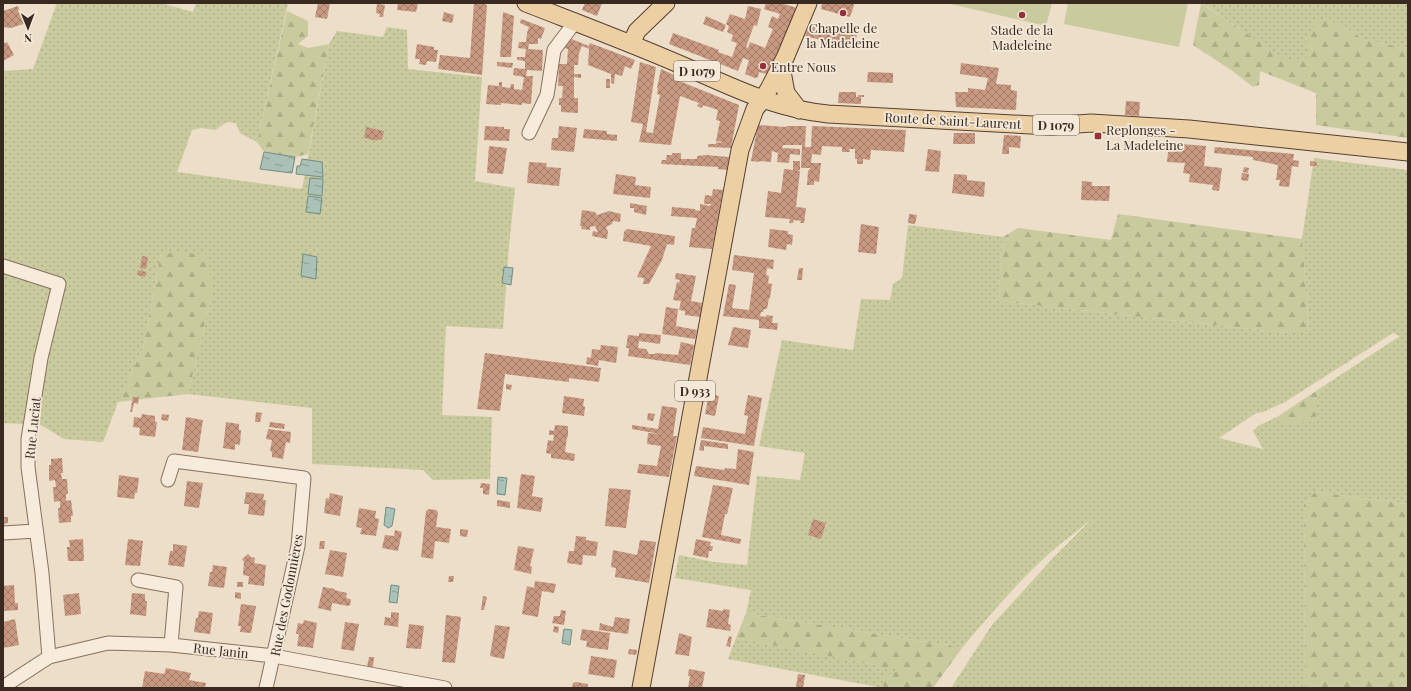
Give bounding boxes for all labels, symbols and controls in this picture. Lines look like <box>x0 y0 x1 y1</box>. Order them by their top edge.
north arrow <box>8 8 48 48</box>
marker: Chapelle de la Madeleine <box>838 8 848 18</box>
marker: Stade de la Madeleine <box>1017 10 1027 20</box>
place label: Chapelle de la Madeleine <box>806 19 880 51</box>
place label: Stade de la Madeleine <box>991 21 1054 53</box>
text: N <box>24 31 32 46</box>
place label: Entre Nous <box>771 58 836 75</box>
road number: D 1079 <box>674 61 720 81</box>
marker: Entre Nous <box>758 61 768 71</box>
street label: Route de Saint-Laurent <box>884 108 1022 132</box>
road number: D 1079 <box>1033 115 1079 135</box>
place label: Replonges - La Madeleine <box>1106 121 1184 153</box>
marker: Replonges - La Madeleine <box>1093 131 1103 141</box>
road number: D 933 <box>675 381 715 401</box>
street label: Rue Luciat <box>20 396 44 460</box>
street label: Rue des Godonnières <box>266 532 306 657</box>
street label: Rue Janin <box>192 639 250 661</box>

